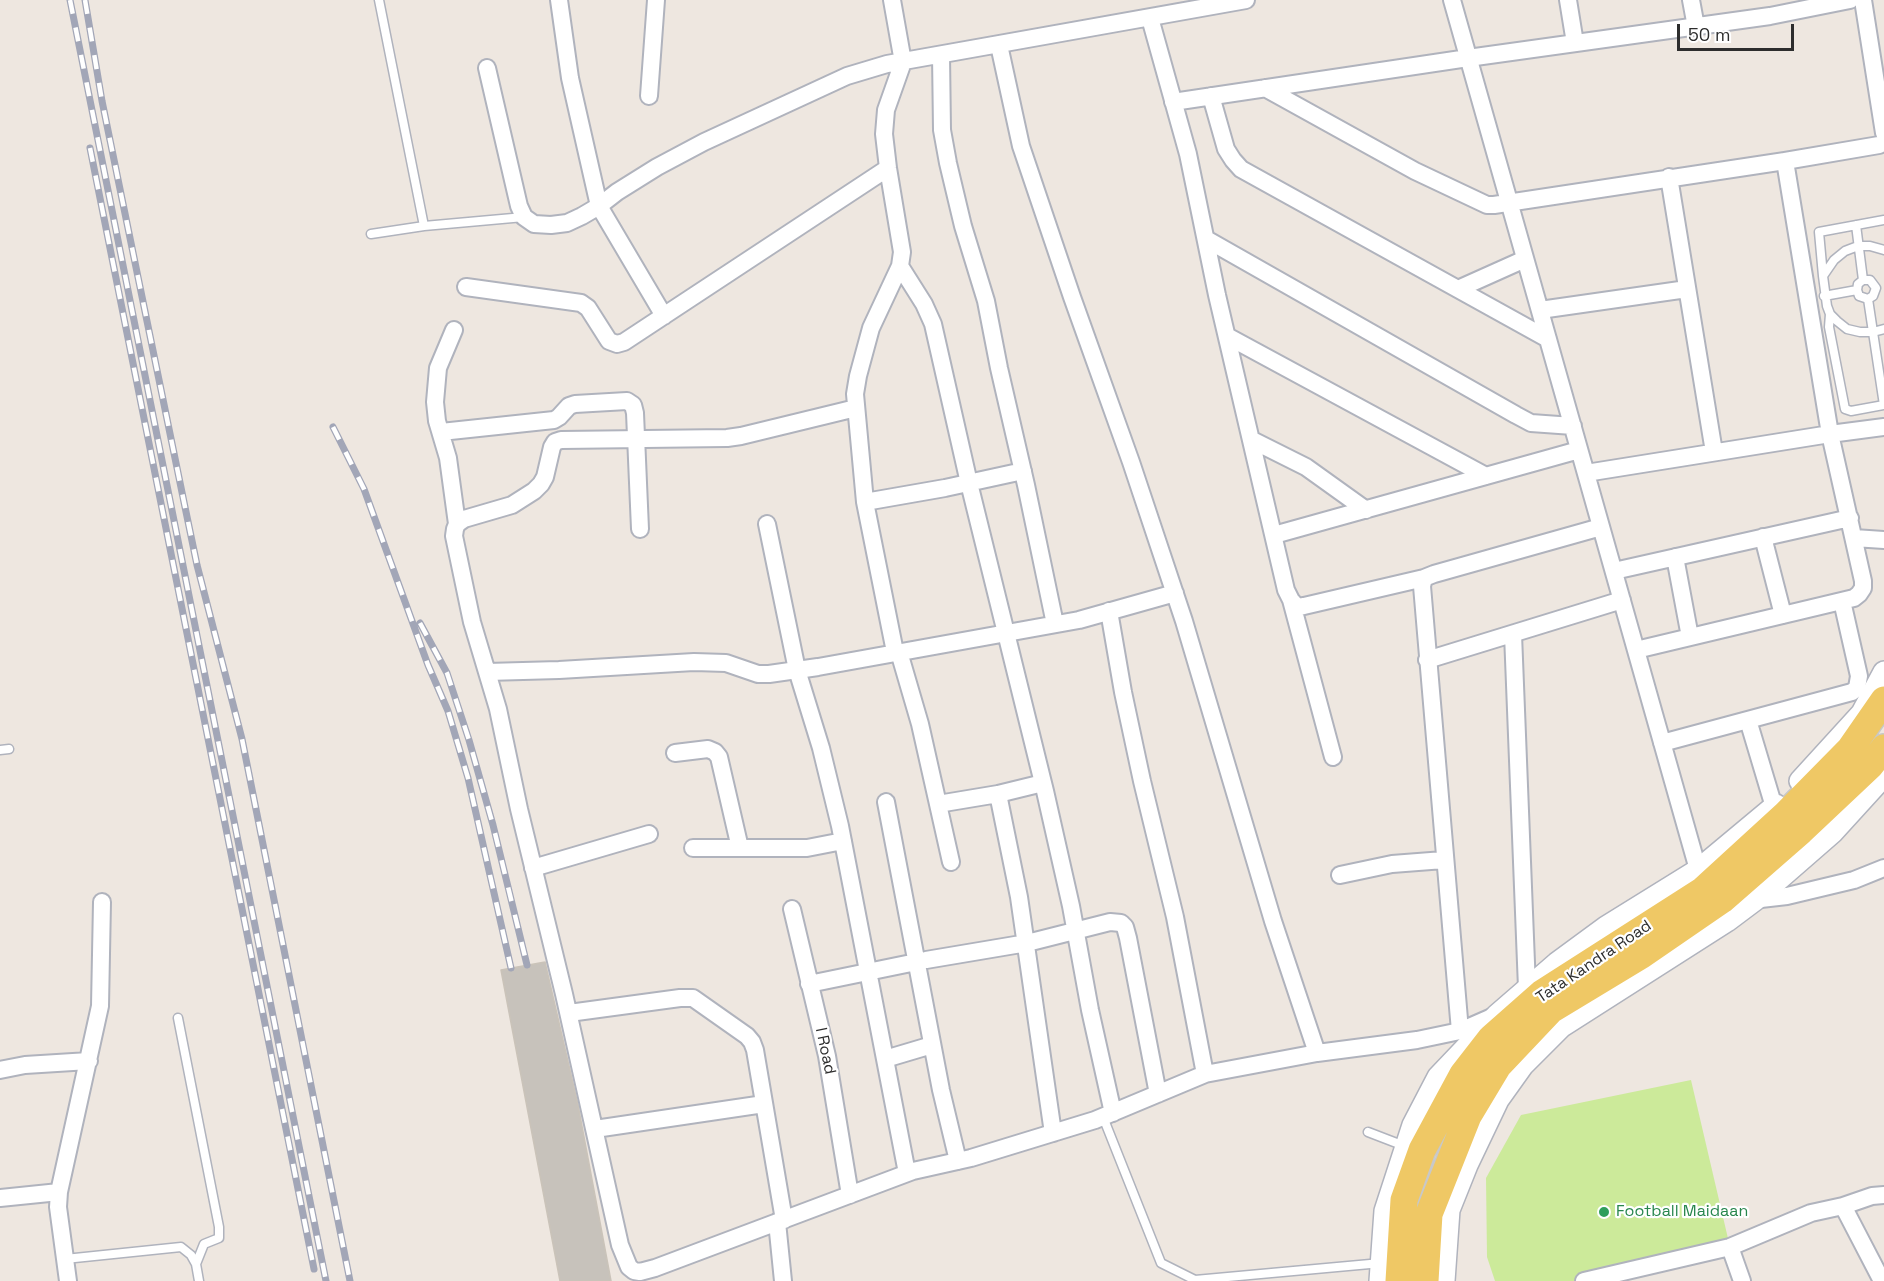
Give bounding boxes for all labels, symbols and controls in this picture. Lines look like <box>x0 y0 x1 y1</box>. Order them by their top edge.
scale bar <box>1680 12 1797 50</box>
text: 50 m <box>1688 23 1730 46</box>
street label: Tata Kandra Road <box>1533 916 1655 1008</box>
street label: I Road <box>811 1026 839 1076</box>
place label: Football Maidaan <box>1616 1202 1748 1222</box>
marker: Football Maidaan <box>1597 1205 1611 1219</box>

